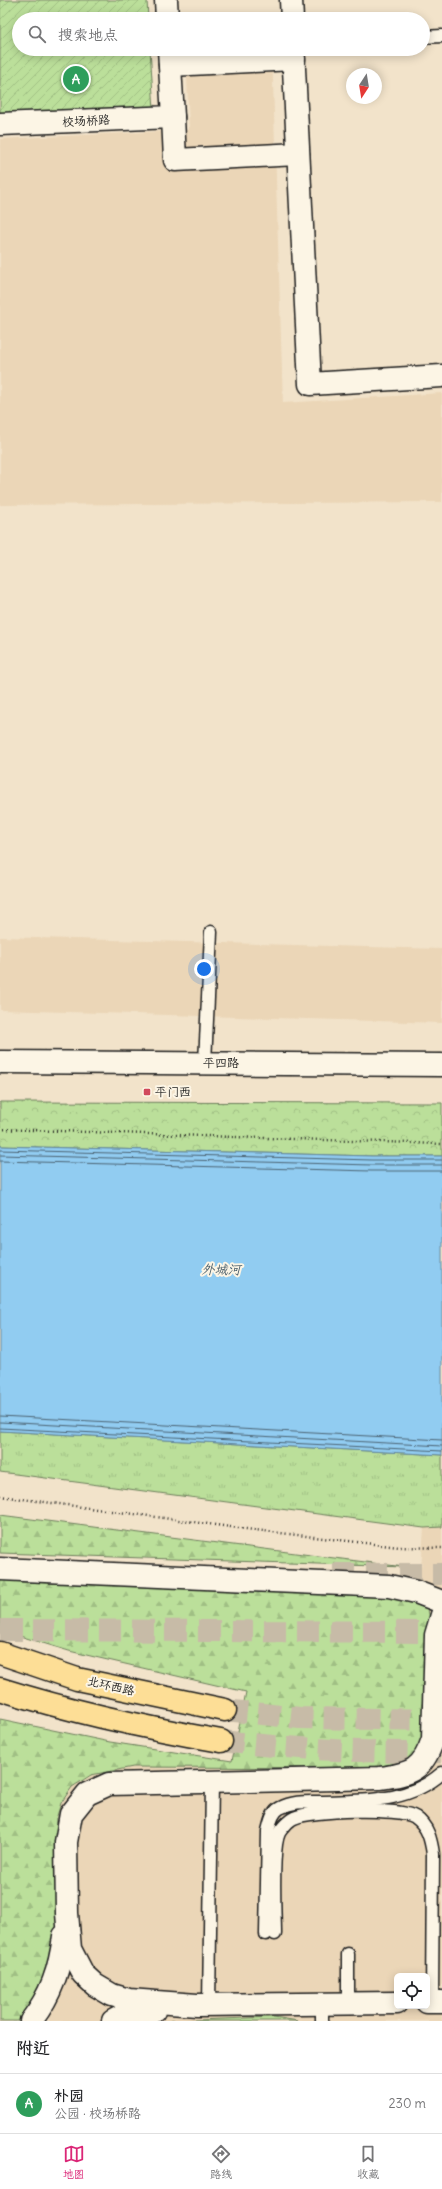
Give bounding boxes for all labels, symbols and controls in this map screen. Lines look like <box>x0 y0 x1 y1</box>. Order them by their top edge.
search box <box>12 12 430 56</box>
icon: search <box>26 23 48 45</box>
text: 搜索地点 <box>58 25 118 44</box>
pin: A <box>63 64 89 94</box>
north arrow <box>346 68 382 104</box>
street label: 校场桥路 <box>62 112 110 129</box>
your location <box>194 959 214 979</box>
street label: 平四路 <box>203 1055 239 1070</box>
place label: 平门西 <box>155 1084 191 1099</box>
marker: 平门西 <box>142 1087 152 1097</box>
water label: 外城河 <box>201 1261 243 1278</box>
street label: 北环西路 <box>86 1673 136 1698</box>
map controls <box>394 1973 430 2009</box>
button: locate <box>394 1973 430 2009</box>
text: 附近 <box>16 2037 50 2059</box>
text: 朴园 <box>54 2086 84 2105</box>
text: A <box>25 2095 33 2112</box>
text: 230 m <box>388 2095 426 2112</box>
text: 公园 · 校场桥路 <box>54 2105 141 2122</box>
tab: 地图 <box>63 2143 85 2181</box>
tab: 路线 <box>210 2143 232 2181</box>
tab: 收藏 <box>357 2143 379 2181</box>

